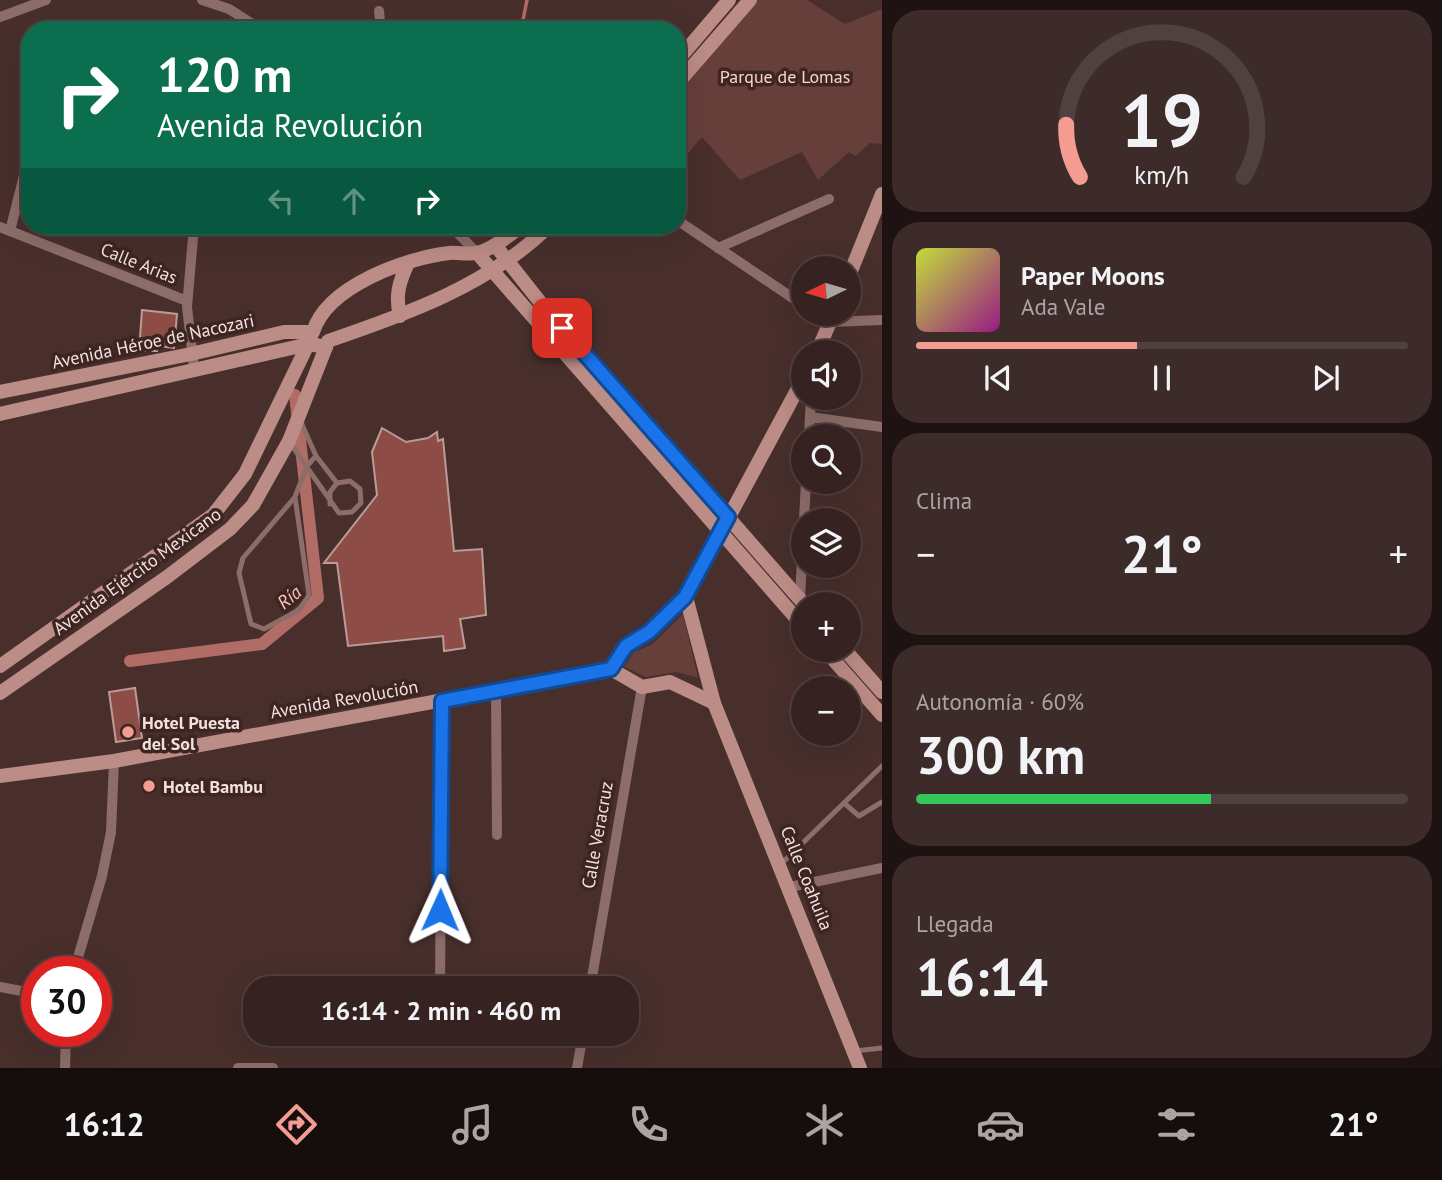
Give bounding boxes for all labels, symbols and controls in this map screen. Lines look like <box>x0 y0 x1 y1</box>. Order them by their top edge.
text: 120 m <box>157 42 292 106</box>
icon: right <box>42 49 133 140</box>
park label: Parque de Lomas <box>720 65 850 88</box>
text: 19 <box>1121 73 1203 167</box>
text: Avenida Revolución <box>157 104 423 146</box>
text: km/h <box>1135 159 1189 191</box>
icon: left <box>262 182 300 220</box>
icon: ahead <box>335 182 373 220</box>
icon: right <box>408 182 446 220</box>
street label: Calle Arias <box>97 237 181 289</box>
north arrow <box>791 256 861 326</box>
map controls <box>791 256 861 746</box>
text: Paper Moons <box>1021 259 1165 292</box>
text: Ada Vale <box>1021 292 1105 321</box>
pin <box>532 298 592 358</box>
street label: Avenida Héroe de Nacozari <box>50 308 256 374</box>
icon: arrive <box>543 309 581 347</box>
button: sound <box>791 340 861 410</box>
icon: previous <box>979 359 1017 397</box>
icon: pause <box>1143 359 1181 397</box>
icon: next <box>1307 359 1345 397</box>
button: search <box>791 424 861 494</box>
text: Clima <box>916 486 972 515</box>
street label: Avenida Ejército Mexicano <box>48 502 226 640</box>
button: layers <box>791 508 861 578</box>
text: 21° <box>1121 520 1203 587</box>
text: − <box>916 529 935 578</box>
text: + <box>1389 529 1408 578</box>
water label: Ría <box>272 579 307 614</box>
button: + <box>791 592 861 662</box>
street label: Avenida Revolución <box>268 675 420 723</box>
button: − <box>791 676 861 746</box>
text: Autonomía · 60% <box>916 687 1084 716</box>
place label: Hotel Puesta del Sol <box>142 711 240 755</box>
text: 300 km <box>916 721 1085 788</box>
marker: Hotel Puesta del Sol <box>120 724 136 740</box>
place label: Hotel Bambu <box>163 775 263 798</box>
marker: Hotel Bambu <box>141 778 157 794</box>
street label: Calle Veracruz <box>576 780 618 890</box>
street label: Calle Coahuila <box>776 823 838 933</box>
position arrow <box>403 873 477 947</box>
text: Llegada <box>916 909 994 938</box>
text: 16:14 <box>916 943 1048 1010</box>
speed limit sign: 30 <box>21 956 112 1047</box>
text: 16:14 · 2 min · 460 m <box>321 994 561 1027</box>
icon: directions <box>272 1100 321 1149</box>
icon: music <box>448 1100 497 1149</box>
icon: phone <box>624 1100 673 1149</box>
icon: climate <box>800 1100 849 1149</box>
icon: car <box>976 1100 1025 1149</box>
icon: filters <box>1152 1100 1201 1149</box>
text: 16:12 <box>64 1103 145 1145</box>
text: 21° <box>1328 1103 1378 1145</box>

